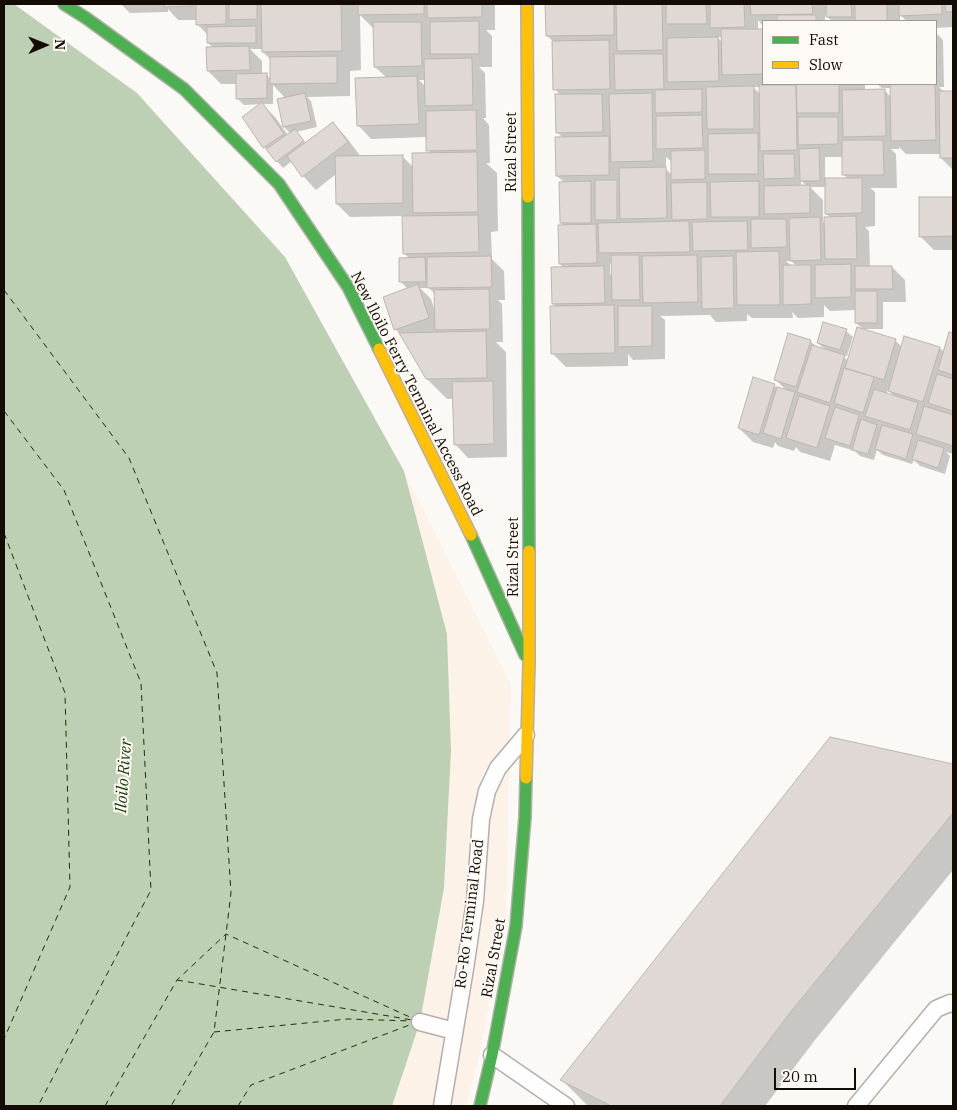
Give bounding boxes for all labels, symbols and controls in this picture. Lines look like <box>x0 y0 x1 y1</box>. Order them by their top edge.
north arrow <box>20 20 70 70</box>
legend <box>762 20 937 85</box>
text: Fast <box>809 30 839 49</box>
text: N <box>51 39 69 50</box>
text: Slow <box>809 55 842 74</box>
street label: Rizal Street <box>503 112 521 192</box>
street label: New Iloilo Ferry Terminal Access Road <box>346 269 486 519</box>
street label: Rizal Street <box>505 517 523 597</box>
water label: Iloilo River <box>112 738 136 814</box>
street label: Ro-Ro Terminal Road <box>452 838 488 990</box>
street label: Rizal Street <box>478 917 510 999</box>
scale bar <box>777 1058 860 1090</box>
text: 20 m <box>782 1067 818 1086</box>

